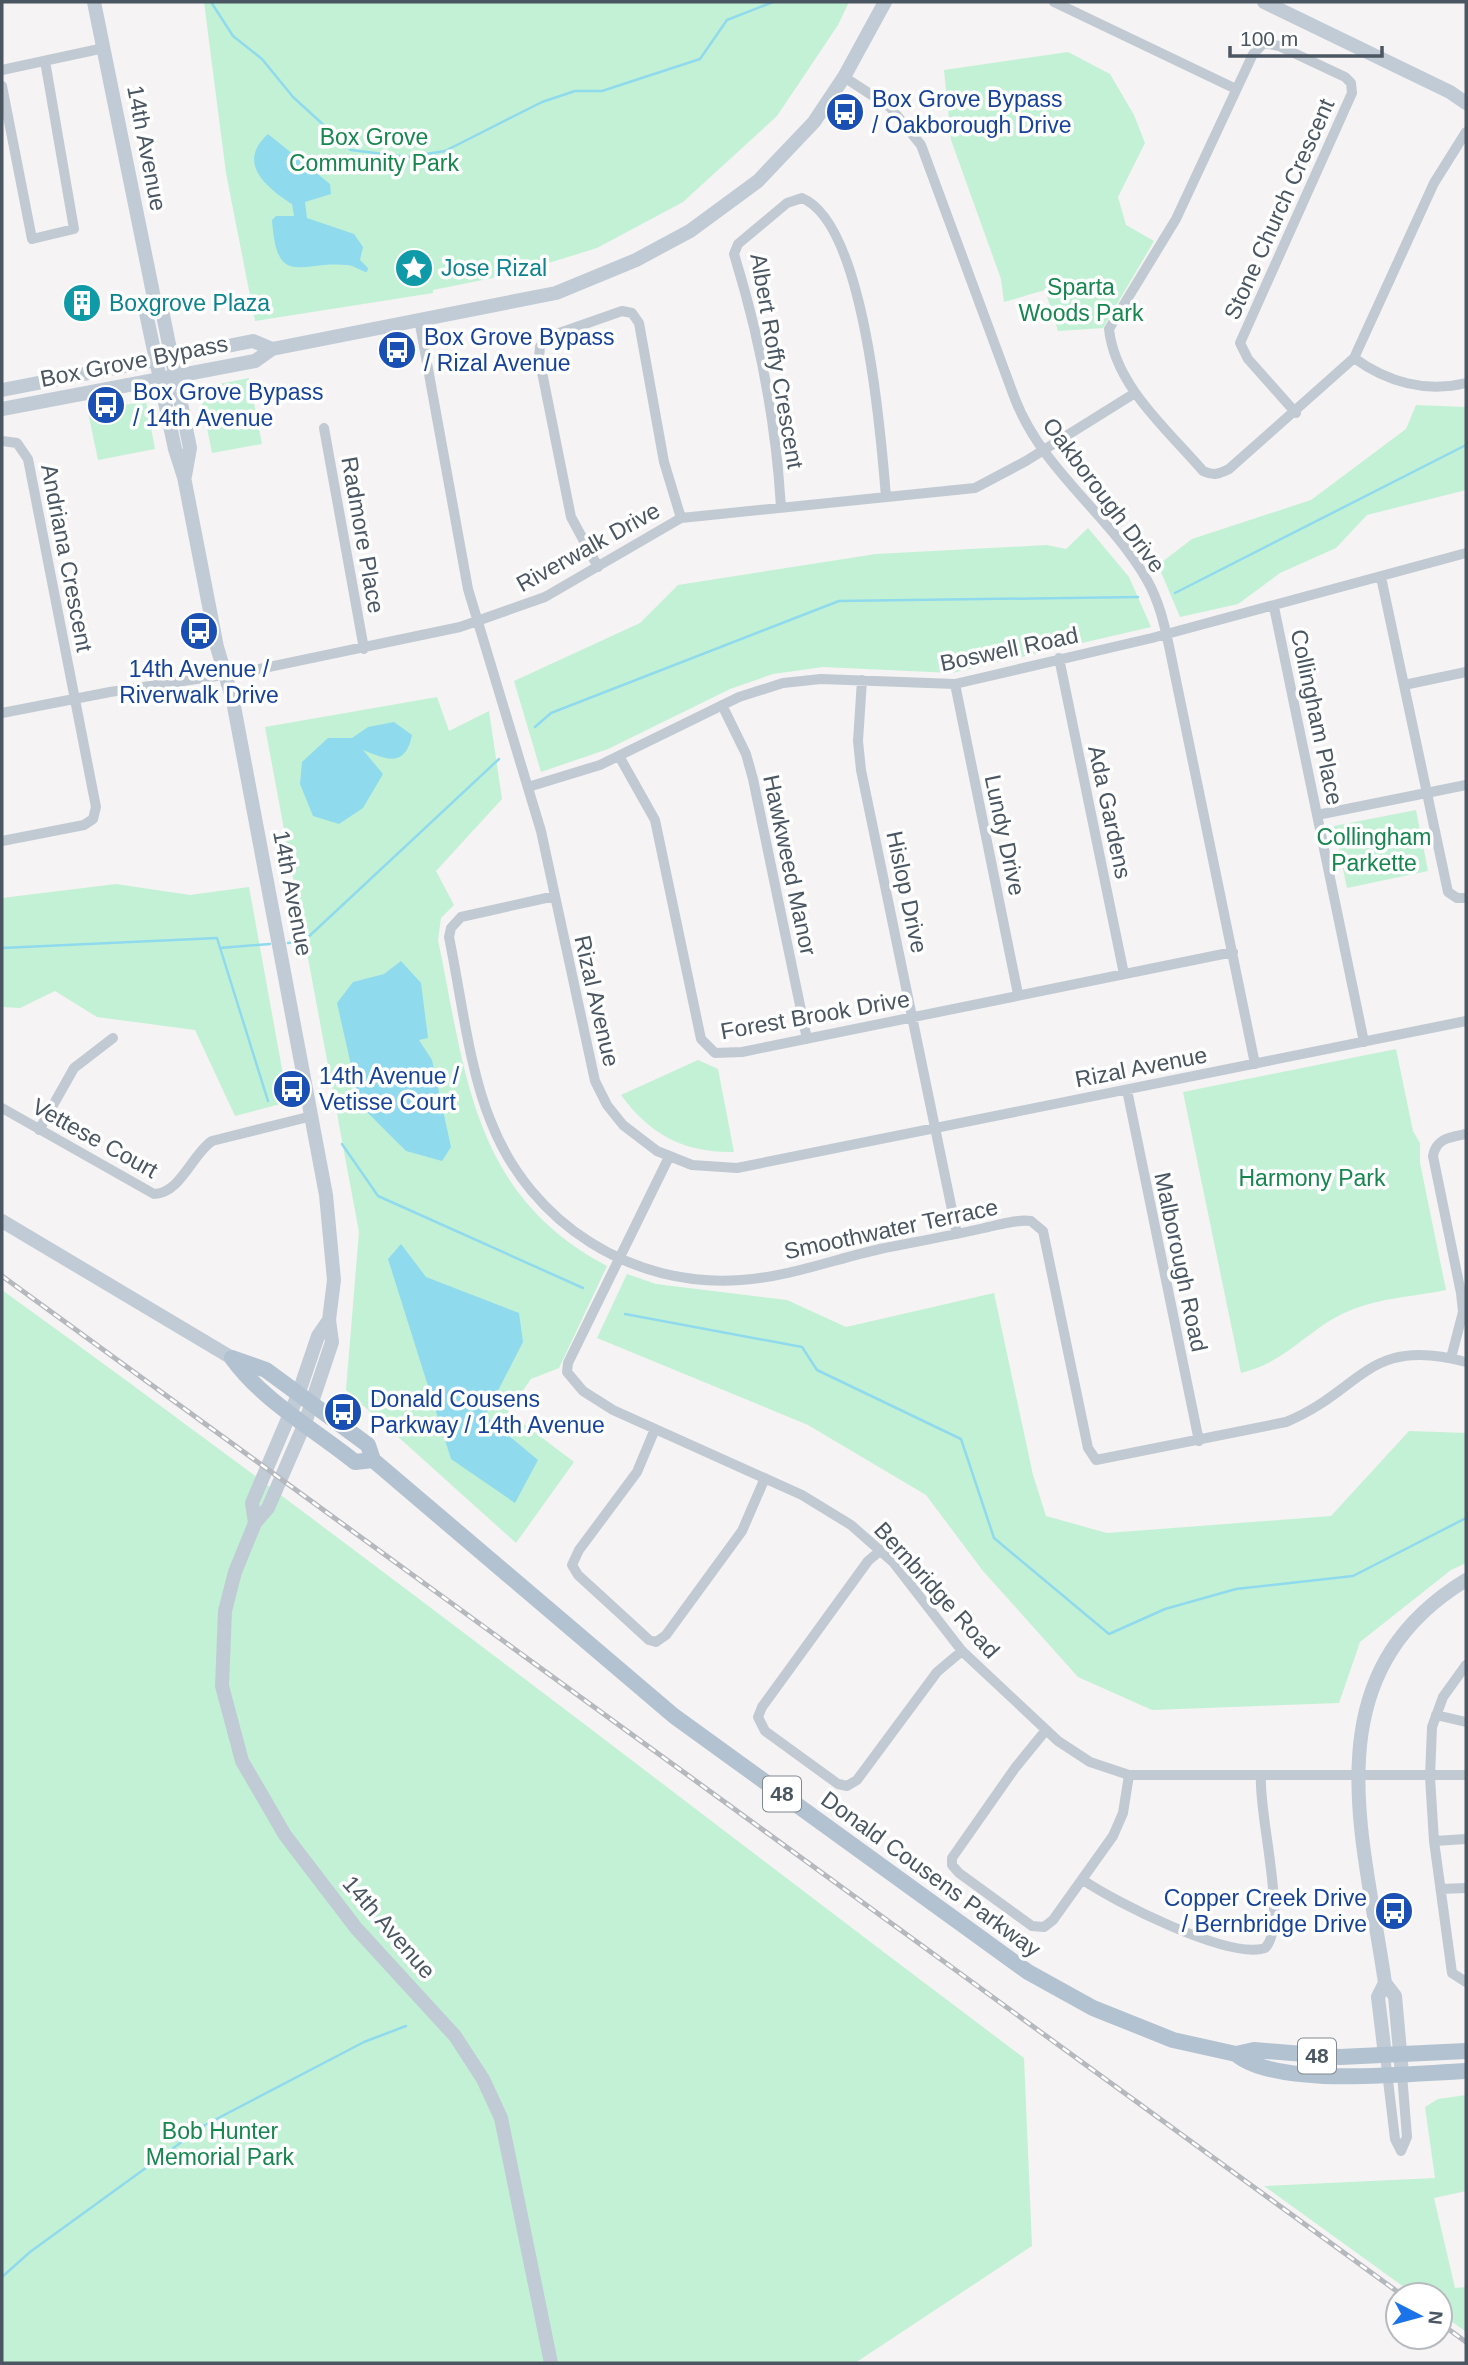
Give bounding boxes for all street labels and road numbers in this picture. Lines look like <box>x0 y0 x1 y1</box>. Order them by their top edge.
street label: 14th Avenue <box>122 83 172 213</box>
street label: Stone Church Crescent <box>1219 94 1340 323</box>
street label: Albert Roffy Crescent <box>745 251 809 471</box>
street label: Box Grove Bypass <box>38 330 230 392</box>
street label: Oakborough Drive <box>1037 413 1171 577</box>
street label: Radmore Place <box>336 455 390 615</box>
street label: Andriana Crescent <box>36 462 98 655</box>
street label: Riverwalk Drive <box>512 497 664 597</box>
street label: Boswell Road <box>938 622 1080 676</box>
street label: Collingham Place <box>1286 627 1348 807</box>
street label: Ada Gardens <box>1083 743 1137 881</box>
street label: Hawkweed Manor <box>758 772 822 958</box>
street label: Lundy Drive <box>980 772 1030 898</box>
street label: 14th Avenue <box>268 828 318 958</box>
street label: Hislop Drive <box>881 829 933 955</box>
street label: Rizal Avenue <box>569 933 625 1069</box>
street label: Forest Brook Drive <box>718 986 912 1044</box>
street label: Rizal Avenue <box>1073 1041 1209 1093</box>
street label: Vettese Court <box>28 1093 163 1183</box>
street label: Malborough Road <box>1149 1170 1213 1354</box>
street label: Smoothwater Terrace <box>782 1194 1000 1264</box>
street label: Bernbridge Road <box>869 1517 1005 1663</box>
road number: 48 <box>763 1776 801 1812</box>
street label: Donald Cousens Parkway <box>816 1786 1046 1963</box>
street label: 14th Avenue <box>337 1870 441 1984</box>
road number: 48 <box>1298 2038 1336 2074</box>

